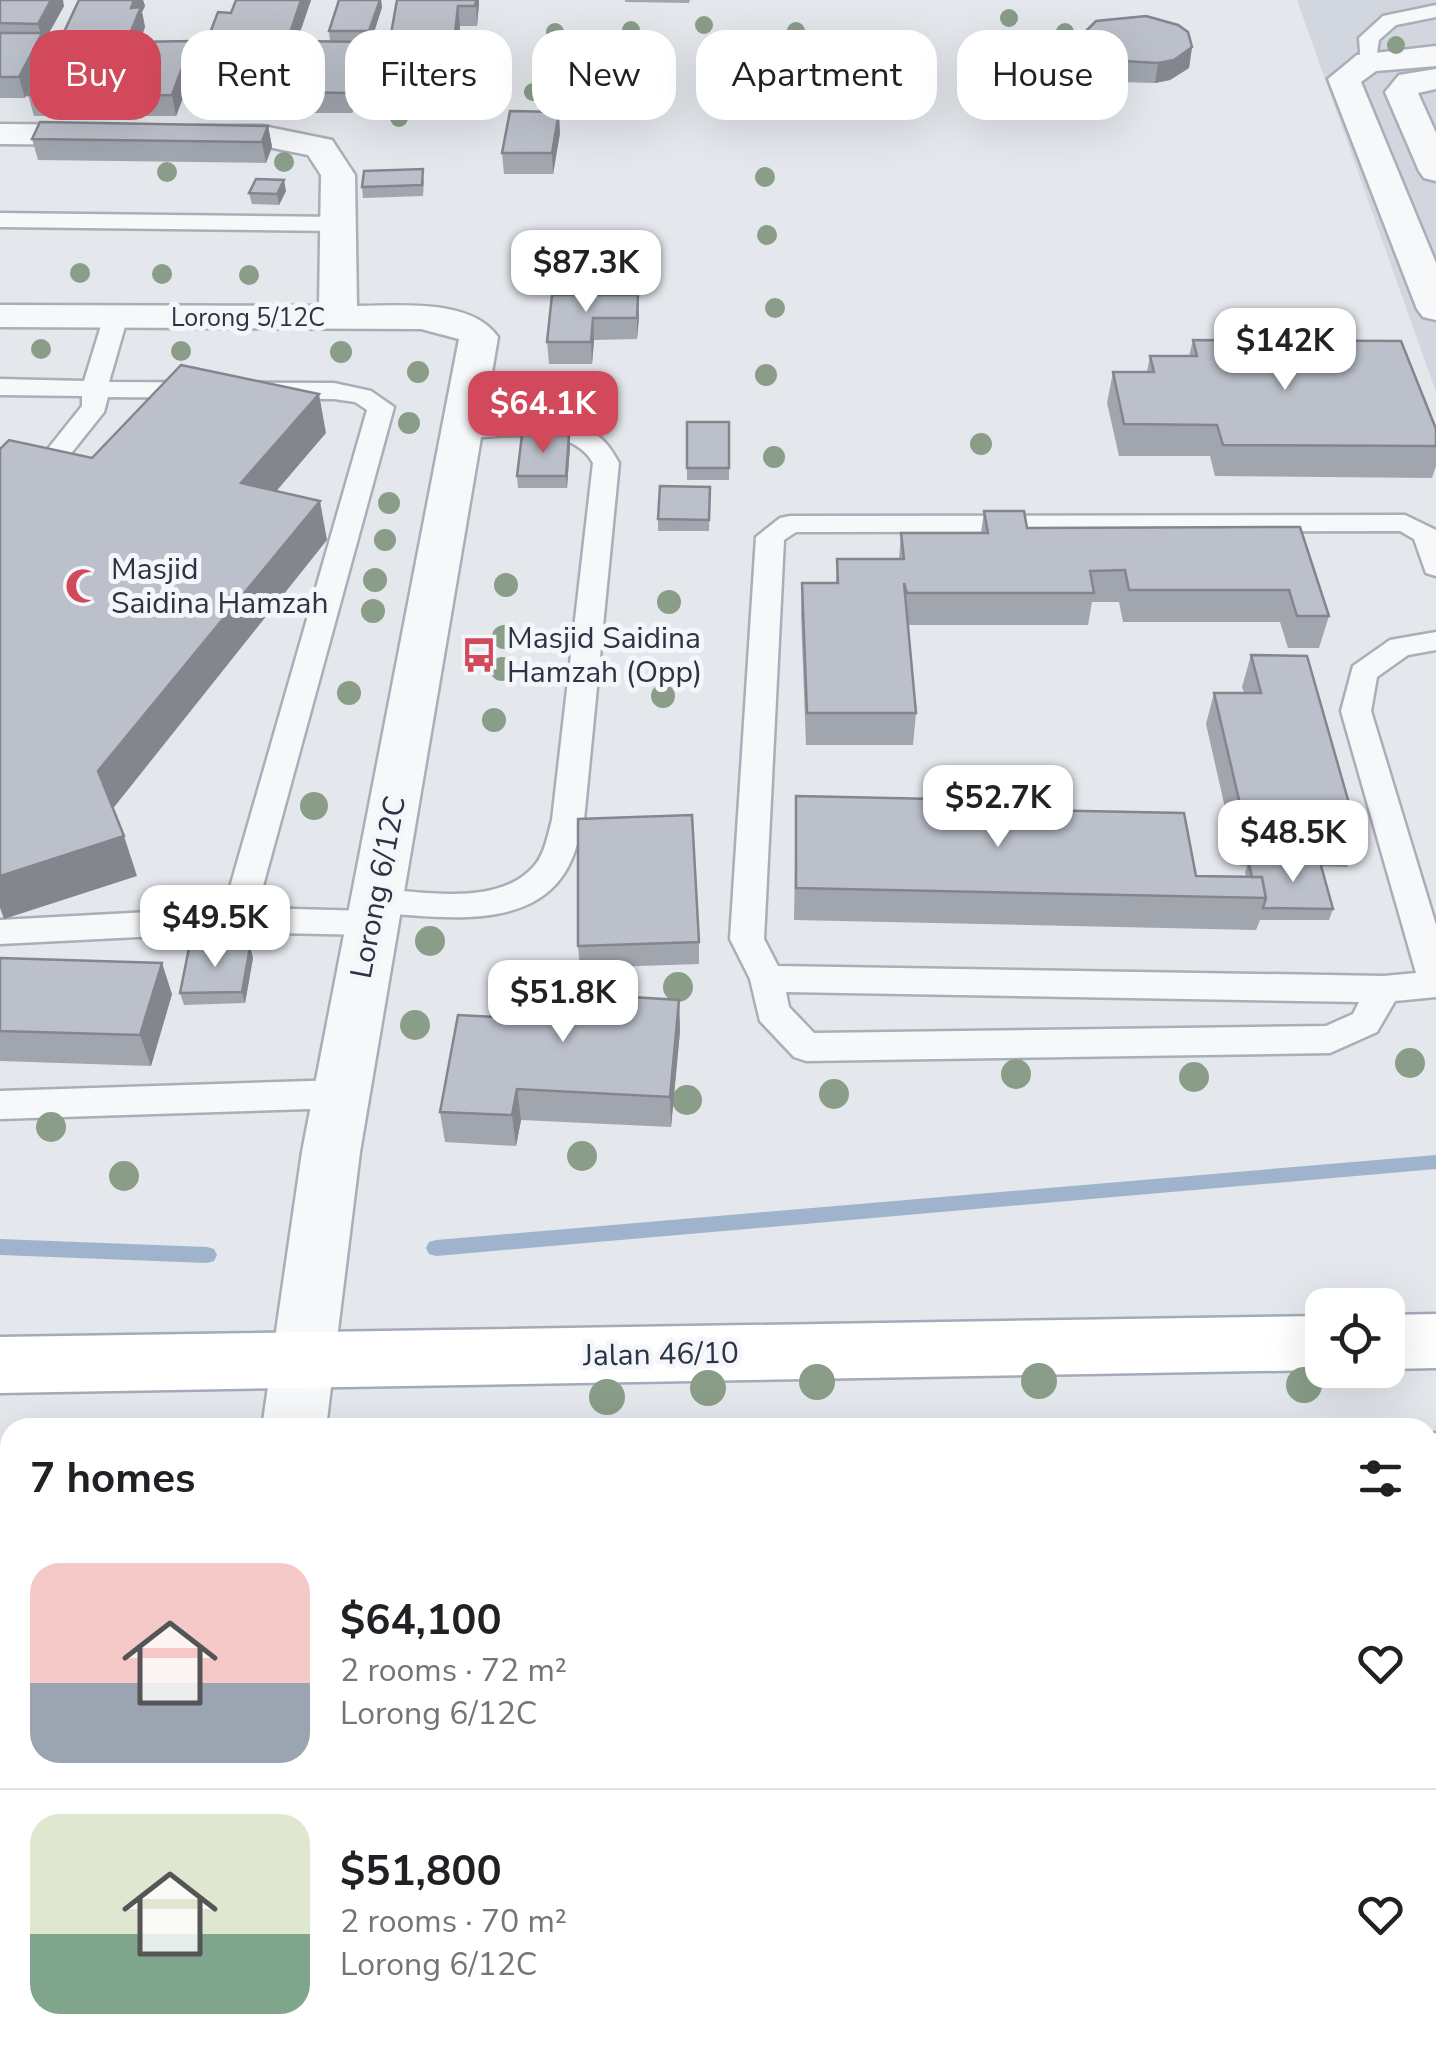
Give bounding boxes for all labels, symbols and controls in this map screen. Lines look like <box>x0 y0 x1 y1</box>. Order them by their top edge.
chip: Buy <box>30 30 161 120</box>
chip: Rent <box>181 30 325 120</box>
chip: Filters <box>345 30 512 120</box>
chip: New <box>532 30 676 120</box>
chip: Apartment <box>696 30 937 120</box>
chip: House <box>957 30 1128 120</box>
pin: $87.3K <box>505 230 667 315</box>
text: $87.3K <box>533 241 639 284</box>
street label: Lorong 5/12C <box>171 301 325 335</box>
pin: $142K <box>1215 308 1355 393</box>
text: $142K <box>1236 319 1334 362</box>
pin: $64.1K <box>462 371 624 456</box>
text: $64.1K <box>490 382 596 425</box>
place label: Masjid Saidina Hamzah <box>111 549 329 624</box>
mosque icon: Masjid Saidina Hamzah <box>64 567 102 605</box>
place label: Masjid Saidina Hamzah (Opp) <box>507 618 702 693</box>
bus stop icon: Masjid Saidina Hamzah (Opp) <box>460 636 498 674</box>
pin: $52.7K <box>917 765 1079 850</box>
text: $52.7K <box>945 776 1051 819</box>
street label: Lorong 6/12C <box>341 792 416 982</box>
pin: $48.5K <box>1212 800 1374 885</box>
text: $48.5K <box>1240 811 1346 854</box>
pin: $49.5K <box>134 885 296 970</box>
text: $49.5K <box>162 896 268 939</box>
pin: $51.8K <box>482 960 644 1045</box>
text: $51.8K <box>510 971 616 1014</box>
map controls <box>1305 1288 1405 1388</box>
button: locate <box>1305 1288 1405 1388</box>
street label: Jalan 46/10 <box>582 1333 739 1376</box>
text: 7 homes <box>30 1450 195 1507</box>
icon: filters <box>1353 1451 1408 1506</box>
text: $64,100 <box>340 1592 502 1649</box>
icon: home <box>110 1603 230 1723</box>
icon: heart <box>1353 1636 1408 1691</box>
text: 2 rooms · 72 m² <box>340 1649 567 1692</box>
text: Lorong 6/12C <box>340 1692 537 1735</box>
text: $51,800 <box>340 1843 502 1900</box>
icon: home <box>110 1854 230 1974</box>
icon: heart <box>1353 1887 1408 1942</box>
text: 2 rooms · 70 m² <box>340 1900 567 1943</box>
text: Lorong 6/12C <box>340 1943 537 1986</box>

